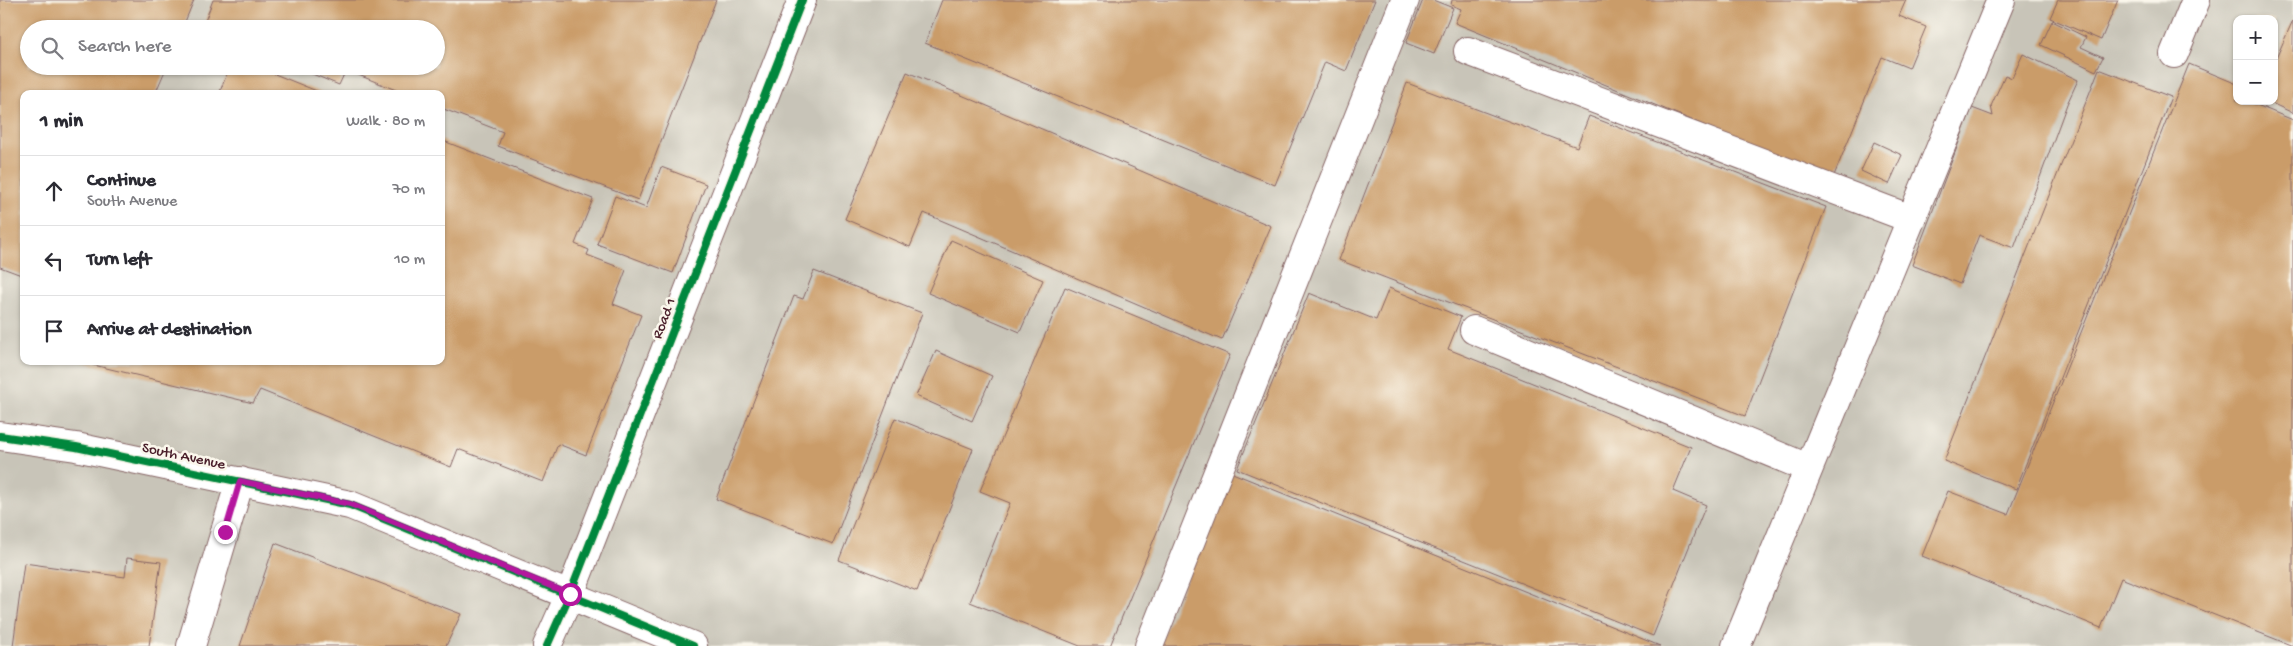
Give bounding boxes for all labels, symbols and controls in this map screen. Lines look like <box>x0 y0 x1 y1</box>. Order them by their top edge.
map controls <box>2233 15 2278 105</box>
button: + <box>2233 15 2278 60</box>
search box <box>20 20 445 75</box>
icon: search <box>38 34 66 62</box>
text: Search here <box>78 36 172 59</box>
button: − <box>2233 60 2278 105</box>
text: 1 min <box>40 110 83 135</box>
text: Walk · 80 m <box>346 113 425 132</box>
text: Continue <box>87 170 156 193</box>
icon: ahead <box>40 177 68 205</box>
text: 70 m <box>392 181 425 200</box>
text: South Avenue <box>87 193 177 212</box>
icon: left <box>40 247 68 275</box>
text: Turn left <box>87 249 151 272</box>
text: 10 m <box>394 251 425 270</box>
street label: Road 1 <box>649 296 681 342</box>
icon: arrive <box>40 317 68 345</box>
text: Arrive at destination <box>87 319 251 342</box>
street label: South Avenue <box>140 439 227 475</box>
route end <box>214 521 237 544</box>
route start <box>559 583 582 606</box>

